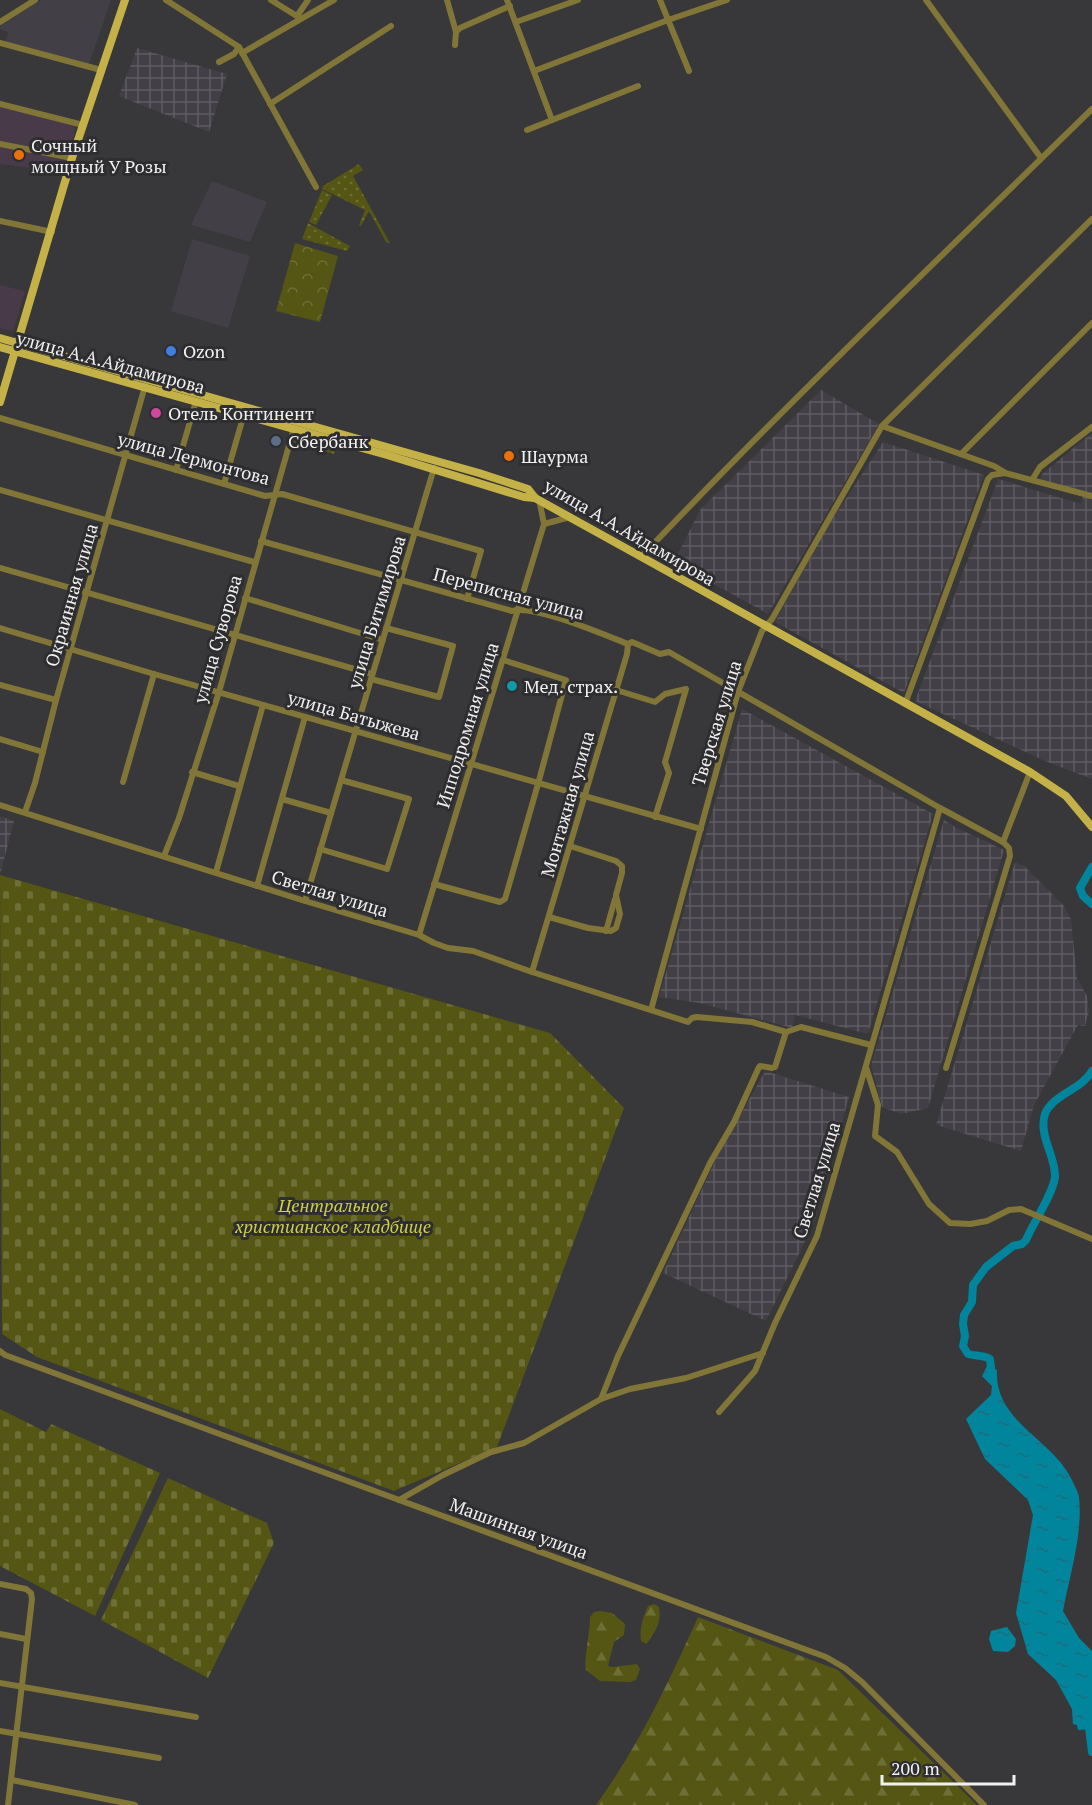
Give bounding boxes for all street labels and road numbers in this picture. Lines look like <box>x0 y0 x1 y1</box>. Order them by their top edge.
street label: улица А.А.Айдамирова <box>13 325 208 399</box>
street label: улица Лермонтова <box>114 426 273 490</box>
street label: улица А.А.Айдамирова <box>539 473 720 591</box>
street label: Окраинная улица <box>39 521 103 669</box>
street label: улица Битимирова <box>341 533 411 692</box>
street label: Переписная улица <box>431 561 587 625</box>
street label: улица Суворова <box>187 572 247 707</box>
street label: Ипподромная улица <box>430 639 504 811</box>
street label: Тверская улица <box>686 657 746 789</box>
street label: улица Батыжева <box>284 684 423 745</box>
street label: Монтажная улица <box>535 728 599 880</box>
street label: Светлая улица <box>269 864 391 922</box>
street label: Светлая улица <box>787 1119 845 1241</box>
street label: Машинная улица <box>447 1492 591 1564</box>

